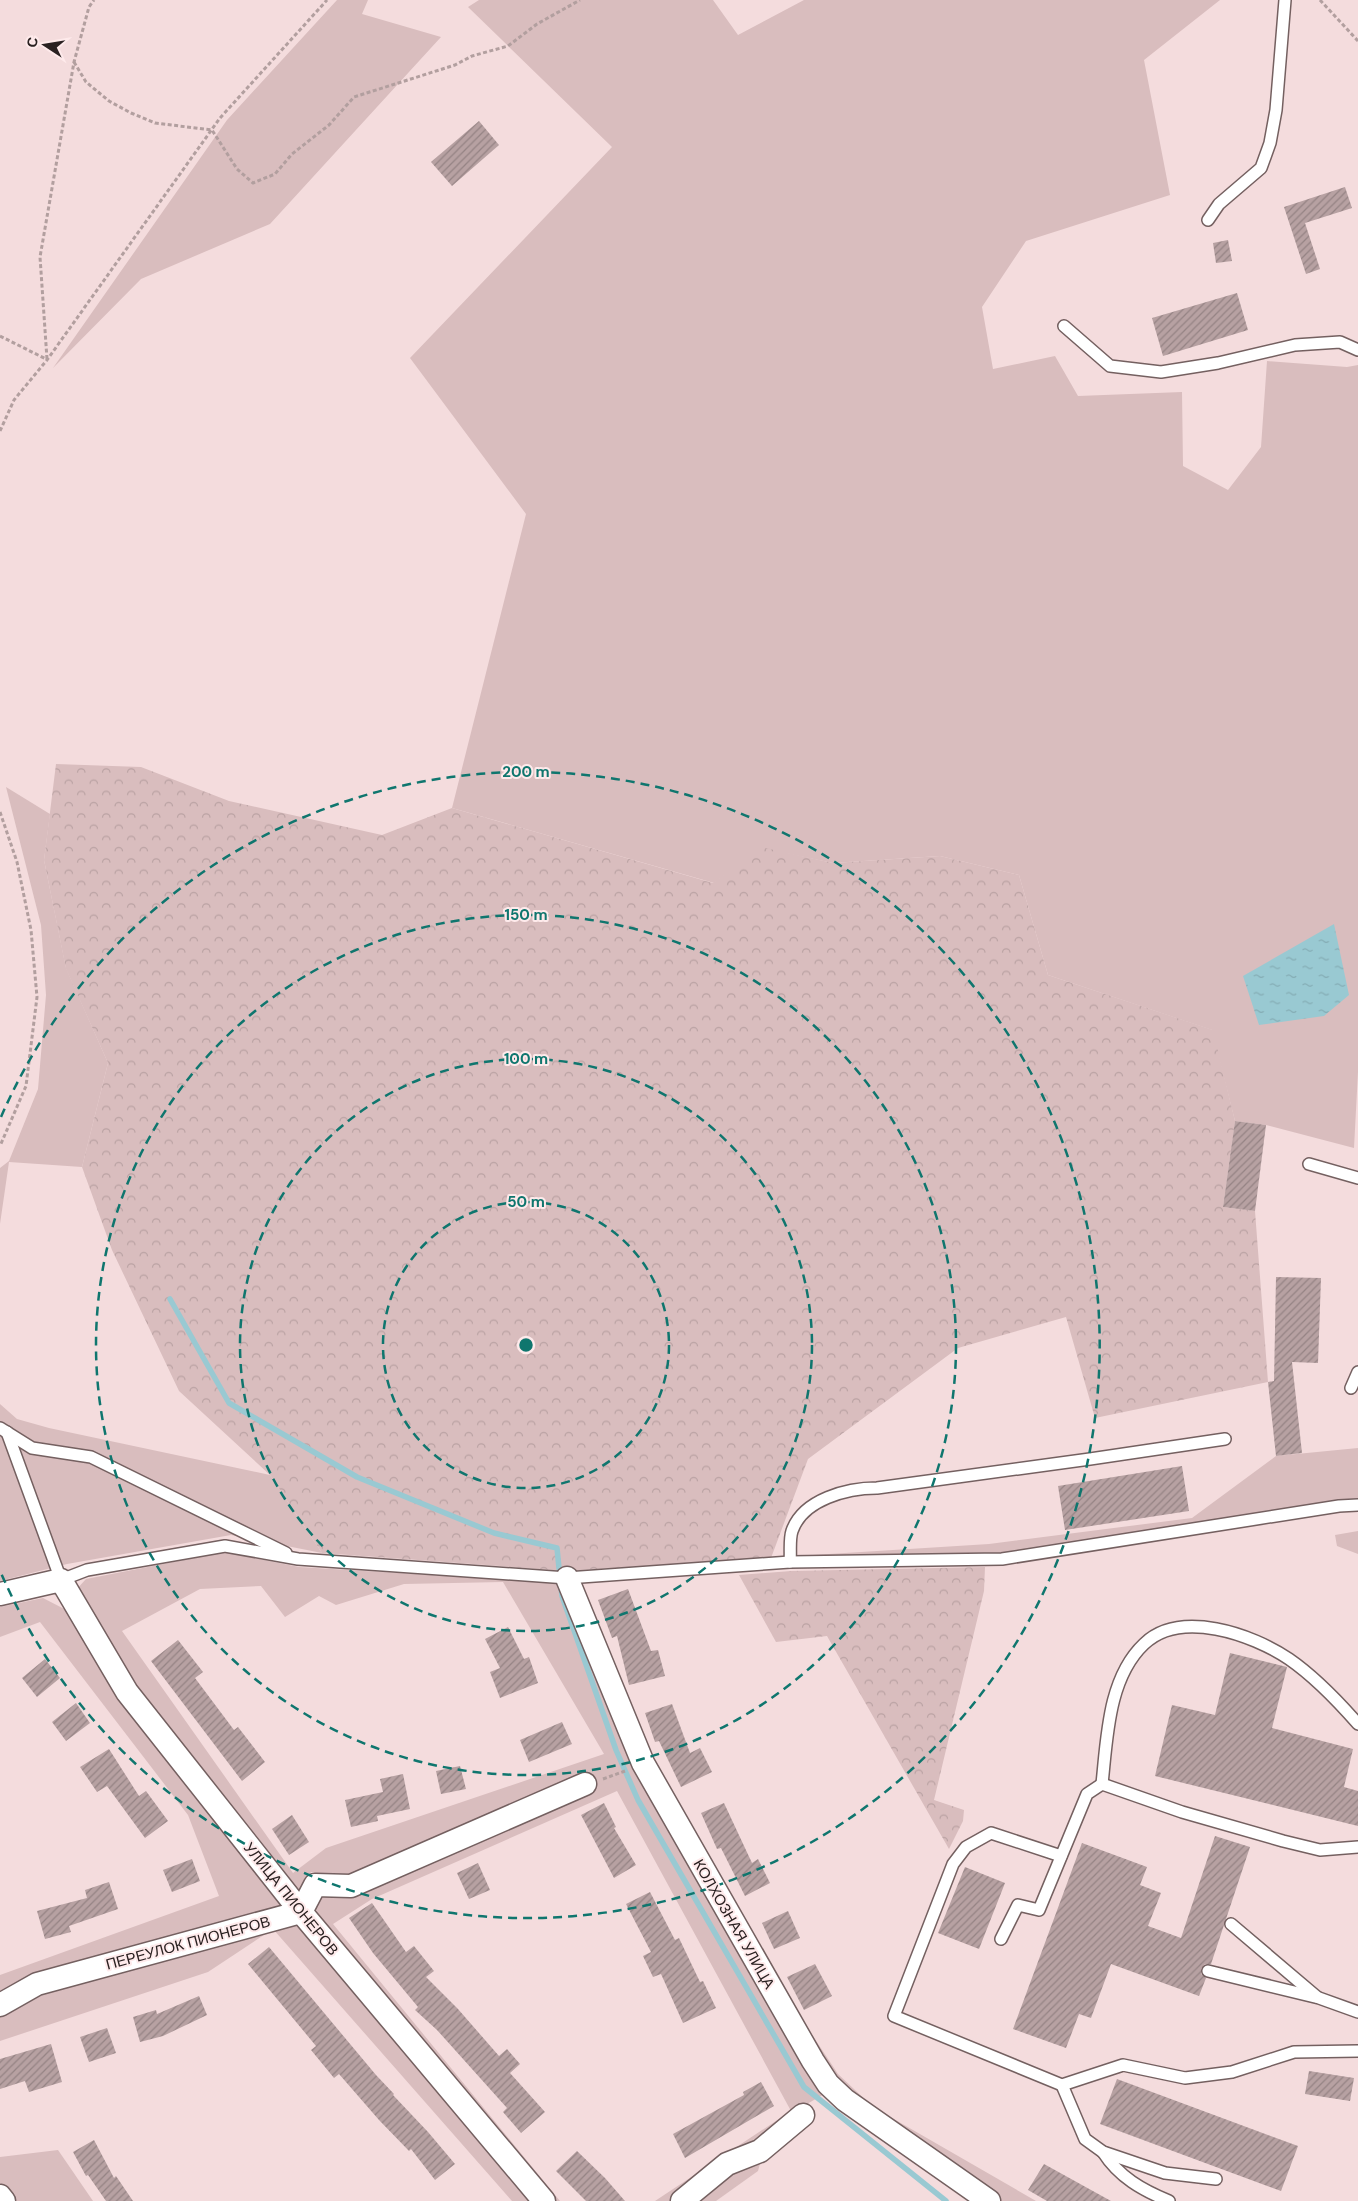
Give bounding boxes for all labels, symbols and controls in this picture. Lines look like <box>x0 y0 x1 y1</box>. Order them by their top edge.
north arrow <box>20 20 70 70</box>
text: С <box>22 35 42 49</box>
text: 200 m <box>502 762 550 782</box>
text: 150 m <box>505 905 548 925</box>
text: 100 m <box>504 1049 548 1069</box>
text: 50 m <box>507 1192 545 1212</box>
centre of rings <box>517 1336 535 1354</box>
street label: УЛИЦА ПИОНЕРОВ <box>239 1838 343 1960</box>
street label: КОЛХОЗНАЯ УЛИЦА <box>689 1856 779 1992</box>
street label: ПЕРЕУЛОК ПИОНЕРОВ <box>104 1911 272 1975</box>

